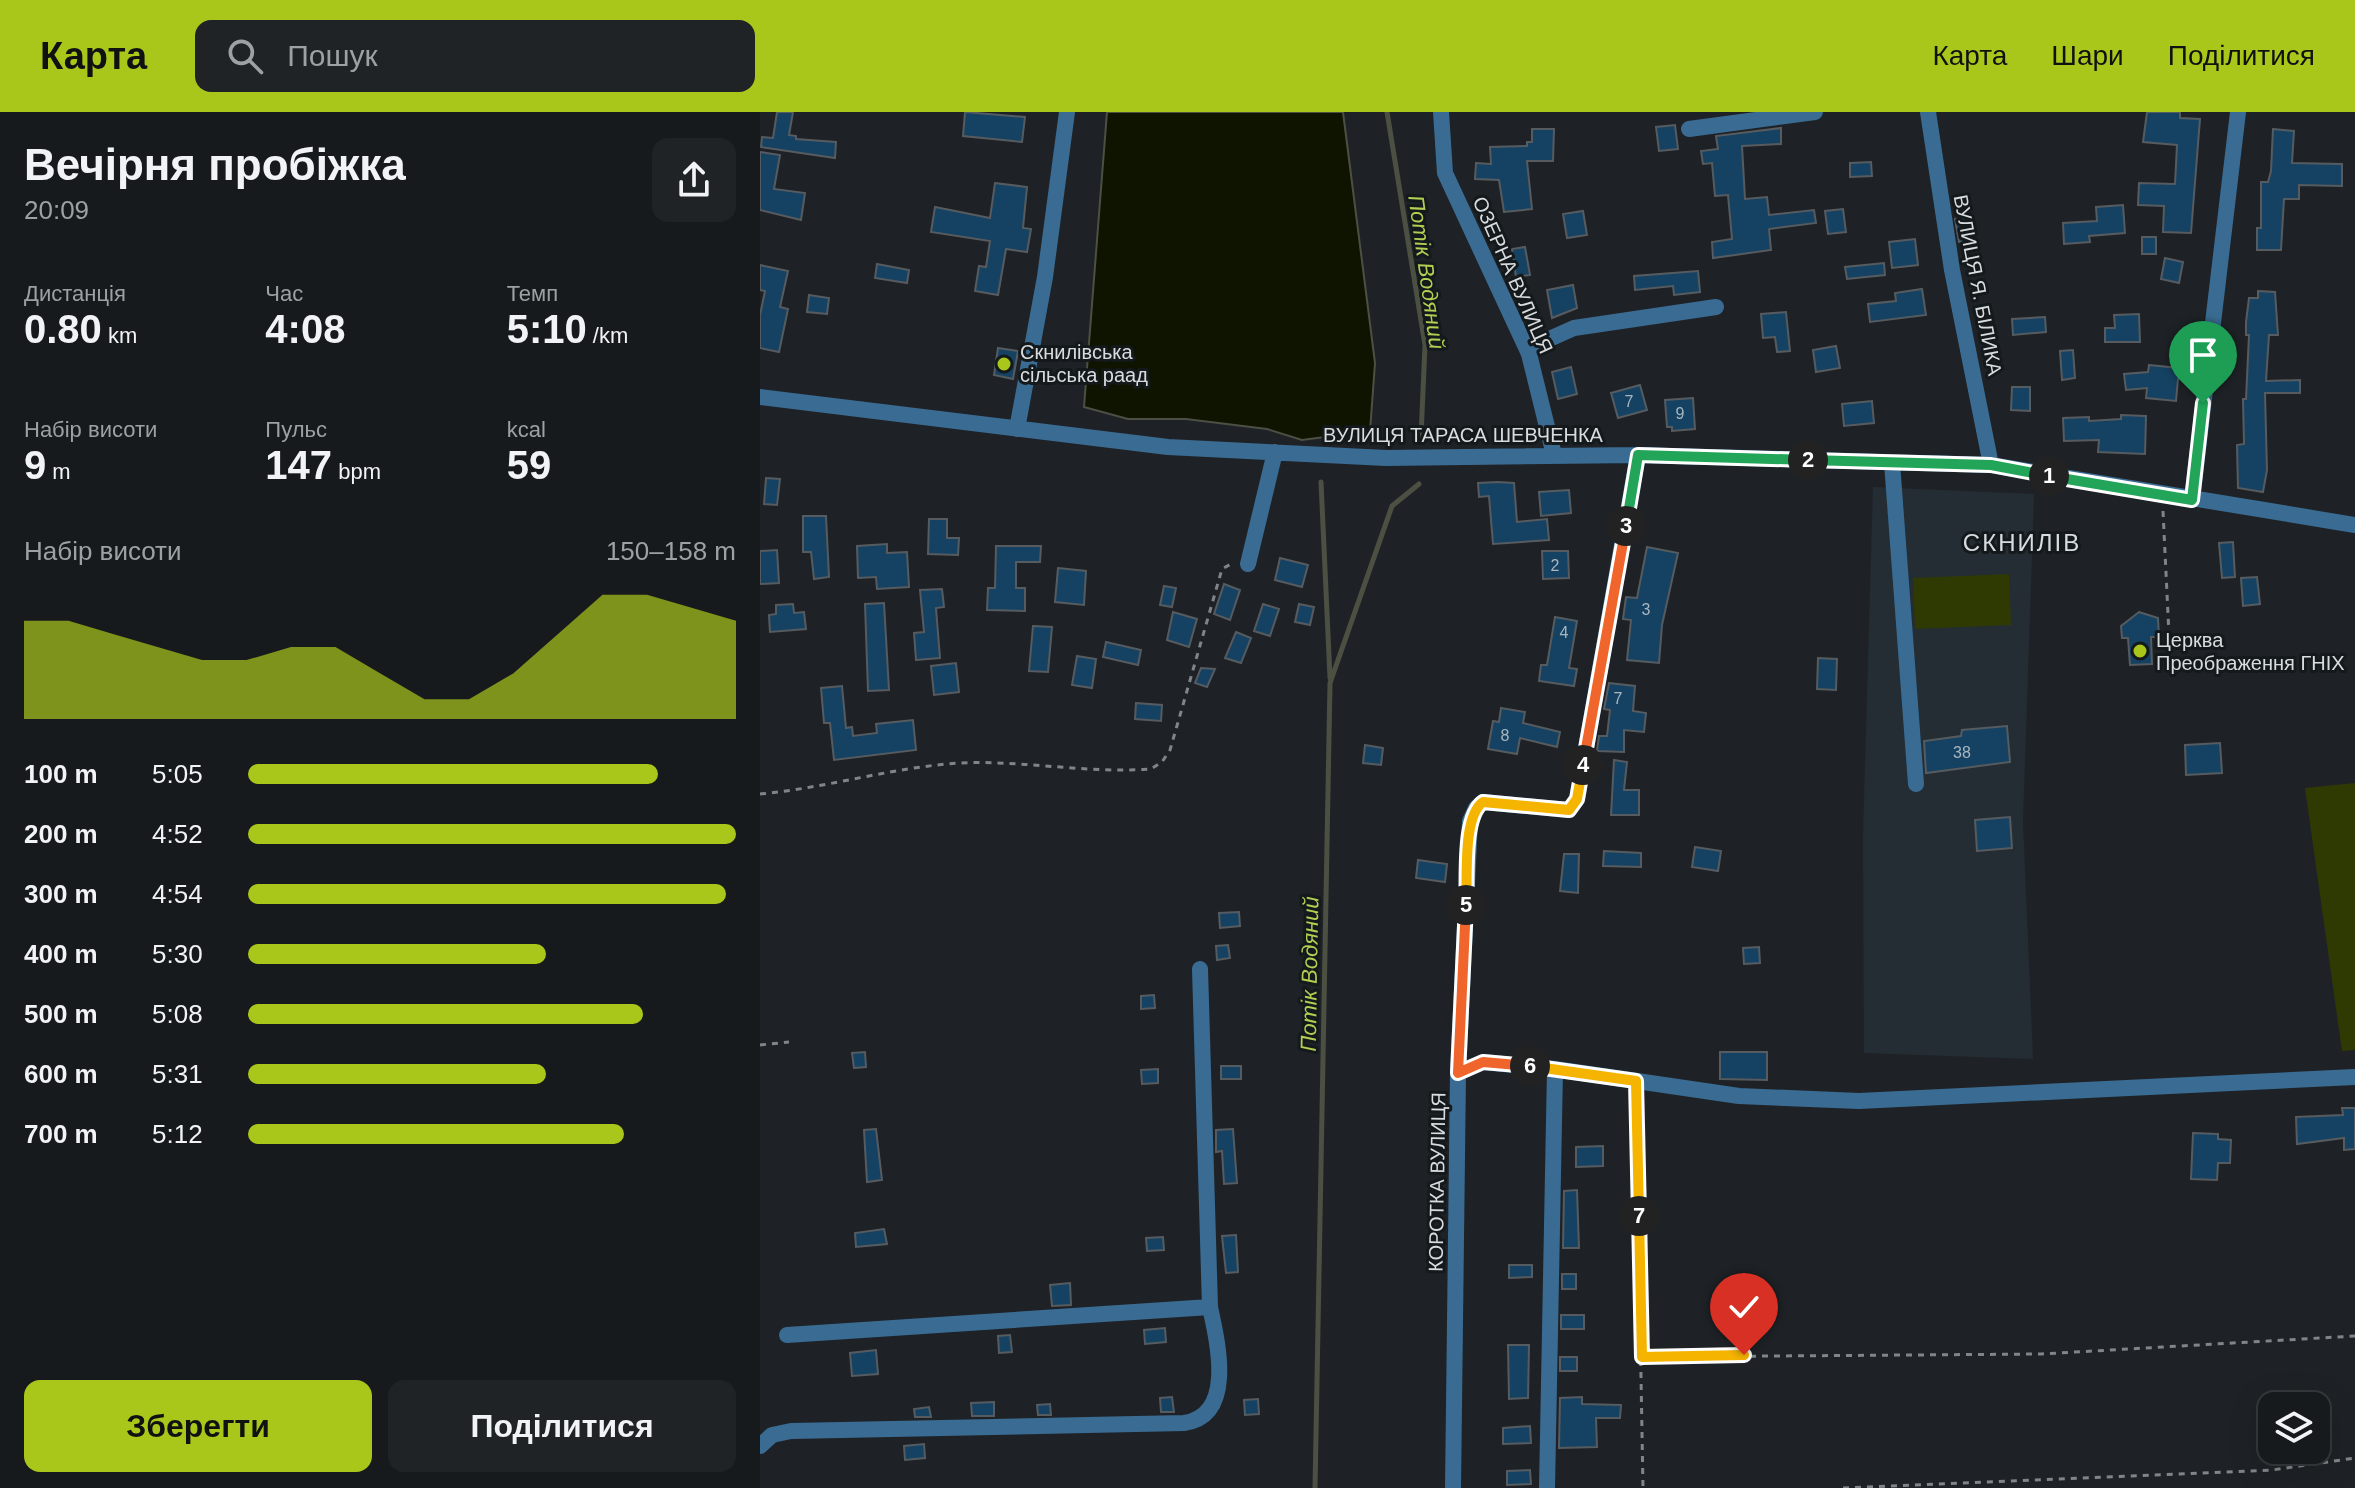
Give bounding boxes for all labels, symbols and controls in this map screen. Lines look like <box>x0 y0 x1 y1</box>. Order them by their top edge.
search box <box>195 20 755 92</box>
icon: search <box>223 34 267 78</box>
text: Карта <box>40 35 147 77</box>
text: Пошук <box>287 39 378 72</box>
text: Карта <box>1932 40 2007 71</box>
text: Шари <box>2051 40 2124 71</box>
text: Поділитися <box>2168 40 2315 71</box>
button: share <box>652 138 736 222</box>
text: Вечірня пробіжка <box>24 140 406 189</box>
water label: Потік Водяний <box>1403 193 1450 351</box>
street label: ОЗЕРНА ВУЛИЦЯ <box>1469 193 1557 357</box>
street label: ВУЛИЦЯ Я. БІЛИКА <box>1950 193 2006 378</box>
text: 20:09 <box>24 195 89 225</box>
text: Дистанція <box>24 281 126 306</box>
text: Час <box>265 281 303 306</box>
text: Темп <box>507 281 558 306</box>
text: 0.80 <box>24 307 102 351</box>
text: 4:08 <box>265 307 345 351</box>
text: 5:10 <box>507 307 587 351</box>
pin <box>2169 321 2237 403</box>
text: km <box>102 323 137 348</box>
text: /km <box>587 323 628 348</box>
icon: arrive <box>2181 333 2225 377</box>
place label: Скнилівська сільська раад <box>1020 341 1148 386</box>
marker: Скнилівська сільська раад <box>995 355 1013 373</box>
house number: 7 <box>1625 393 1634 410</box>
house number: 9 <box>1676 405 1685 422</box>
text: Набір висоти <box>24 417 157 442</box>
text: Пульс <box>265 417 327 442</box>
text: kcal <box>507 417 546 442</box>
street label: ВУЛИЦЯ ТАРАСА ШЕВЧЕНКА <box>1323 424 1604 446</box>
pin: 2 <box>1788 440 1828 480</box>
text: 9 <box>24 443 46 487</box>
text: 147 <box>265 443 332 487</box>
text: 59 <box>507 443 551 487</box>
text: 2 <box>1802 447 1814 472</box>
pin: 1 <box>2029 456 2069 496</box>
text: m <box>46 459 71 484</box>
text: bpm <box>332 459 381 484</box>
text: 1 <box>2043 463 2055 488</box>
pin: 3 <box>1606 506 1646 546</box>
text: 3 <box>1620 513 1632 538</box>
district label: СКНИЛІВ <box>1963 529 2081 556</box>
text: Набір висоти <box>24 536 182 566</box>
text: 150–158 m <box>606 536 736 566</box>
house number: 2 <box>1551 557 1560 574</box>
house number: 3 <box>1642 601 1651 618</box>
house number: 4 <box>1560 624 1569 641</box>
place label: Церква Преображення ГНІХ <box>2156 629 2345 674</box>
marker: Церква Преображення ГНІХ <box>2131 642 2149 660</box>
house number: 7 <box>1614 690 1623 707</box>
house number: 8 <box>1501 727 1510 744</box>
house number: 38 <box>1953 744 1971 761</box>
pin: 4 <box>1563 745 1603 785</box>
text: 4 <box>1577 752 1589 777</box>
text: 100 m <box>24 759 98 789</box>
text: 5:05 <box>152 759 203 789</box>
text: 200 m <box>24 819 98 849</box>
text: 4:52 <box>152 819 203 849</box>
text: 300 m <box>24 879 98 909</box>
text: 4:54 <box>152 879 203 909</box>
pin: 5 <box>1446 885 1486 925</box>
text: 5 <box>1460 892 1472 917</box>
water label: Потік Водяний <box>1296 896 1323 1052</box>
text: 400 m <box>24 939 98 969</box>
text: 5:30 <box>152 939 203 969</box>
text: 500 m <box>24 999 98 1029</box>
text: 5:08 <box>152 999 203 1029</box>
pin: 6 <box>1510 1046 1550 1086</box>
text: 6 <box>1524 1053 1536 1078</box>
text: 600 m <box>24 1059 98 1089</box>
text: 5:31 <box>152 1059 203 1089</box>
street label: КОРОТКА ВУЛИЦЯ <box>1424 1092 1450 1272</box>
text: 700 m <box>24 1119 98 1149</box>
text: 5:12 <box>152 1119 203 1149</box>
pin: 7 <box>1619 1196 1659 1236</box>
text: 7 <box>1633 1203 1645 1228</box>
pin <box>1710 1273 1778 1355</box>
icon: check <box>1722 1285 1766 1329</box>
button: Зберегти <box>24 1380 372 1472</box>
button: Поділитися <box>388 1380 736 1472</box>
map controls <box>2258 1392 2330 1464</box>
button: layers <box>2258 1392 2330 1464</box>

